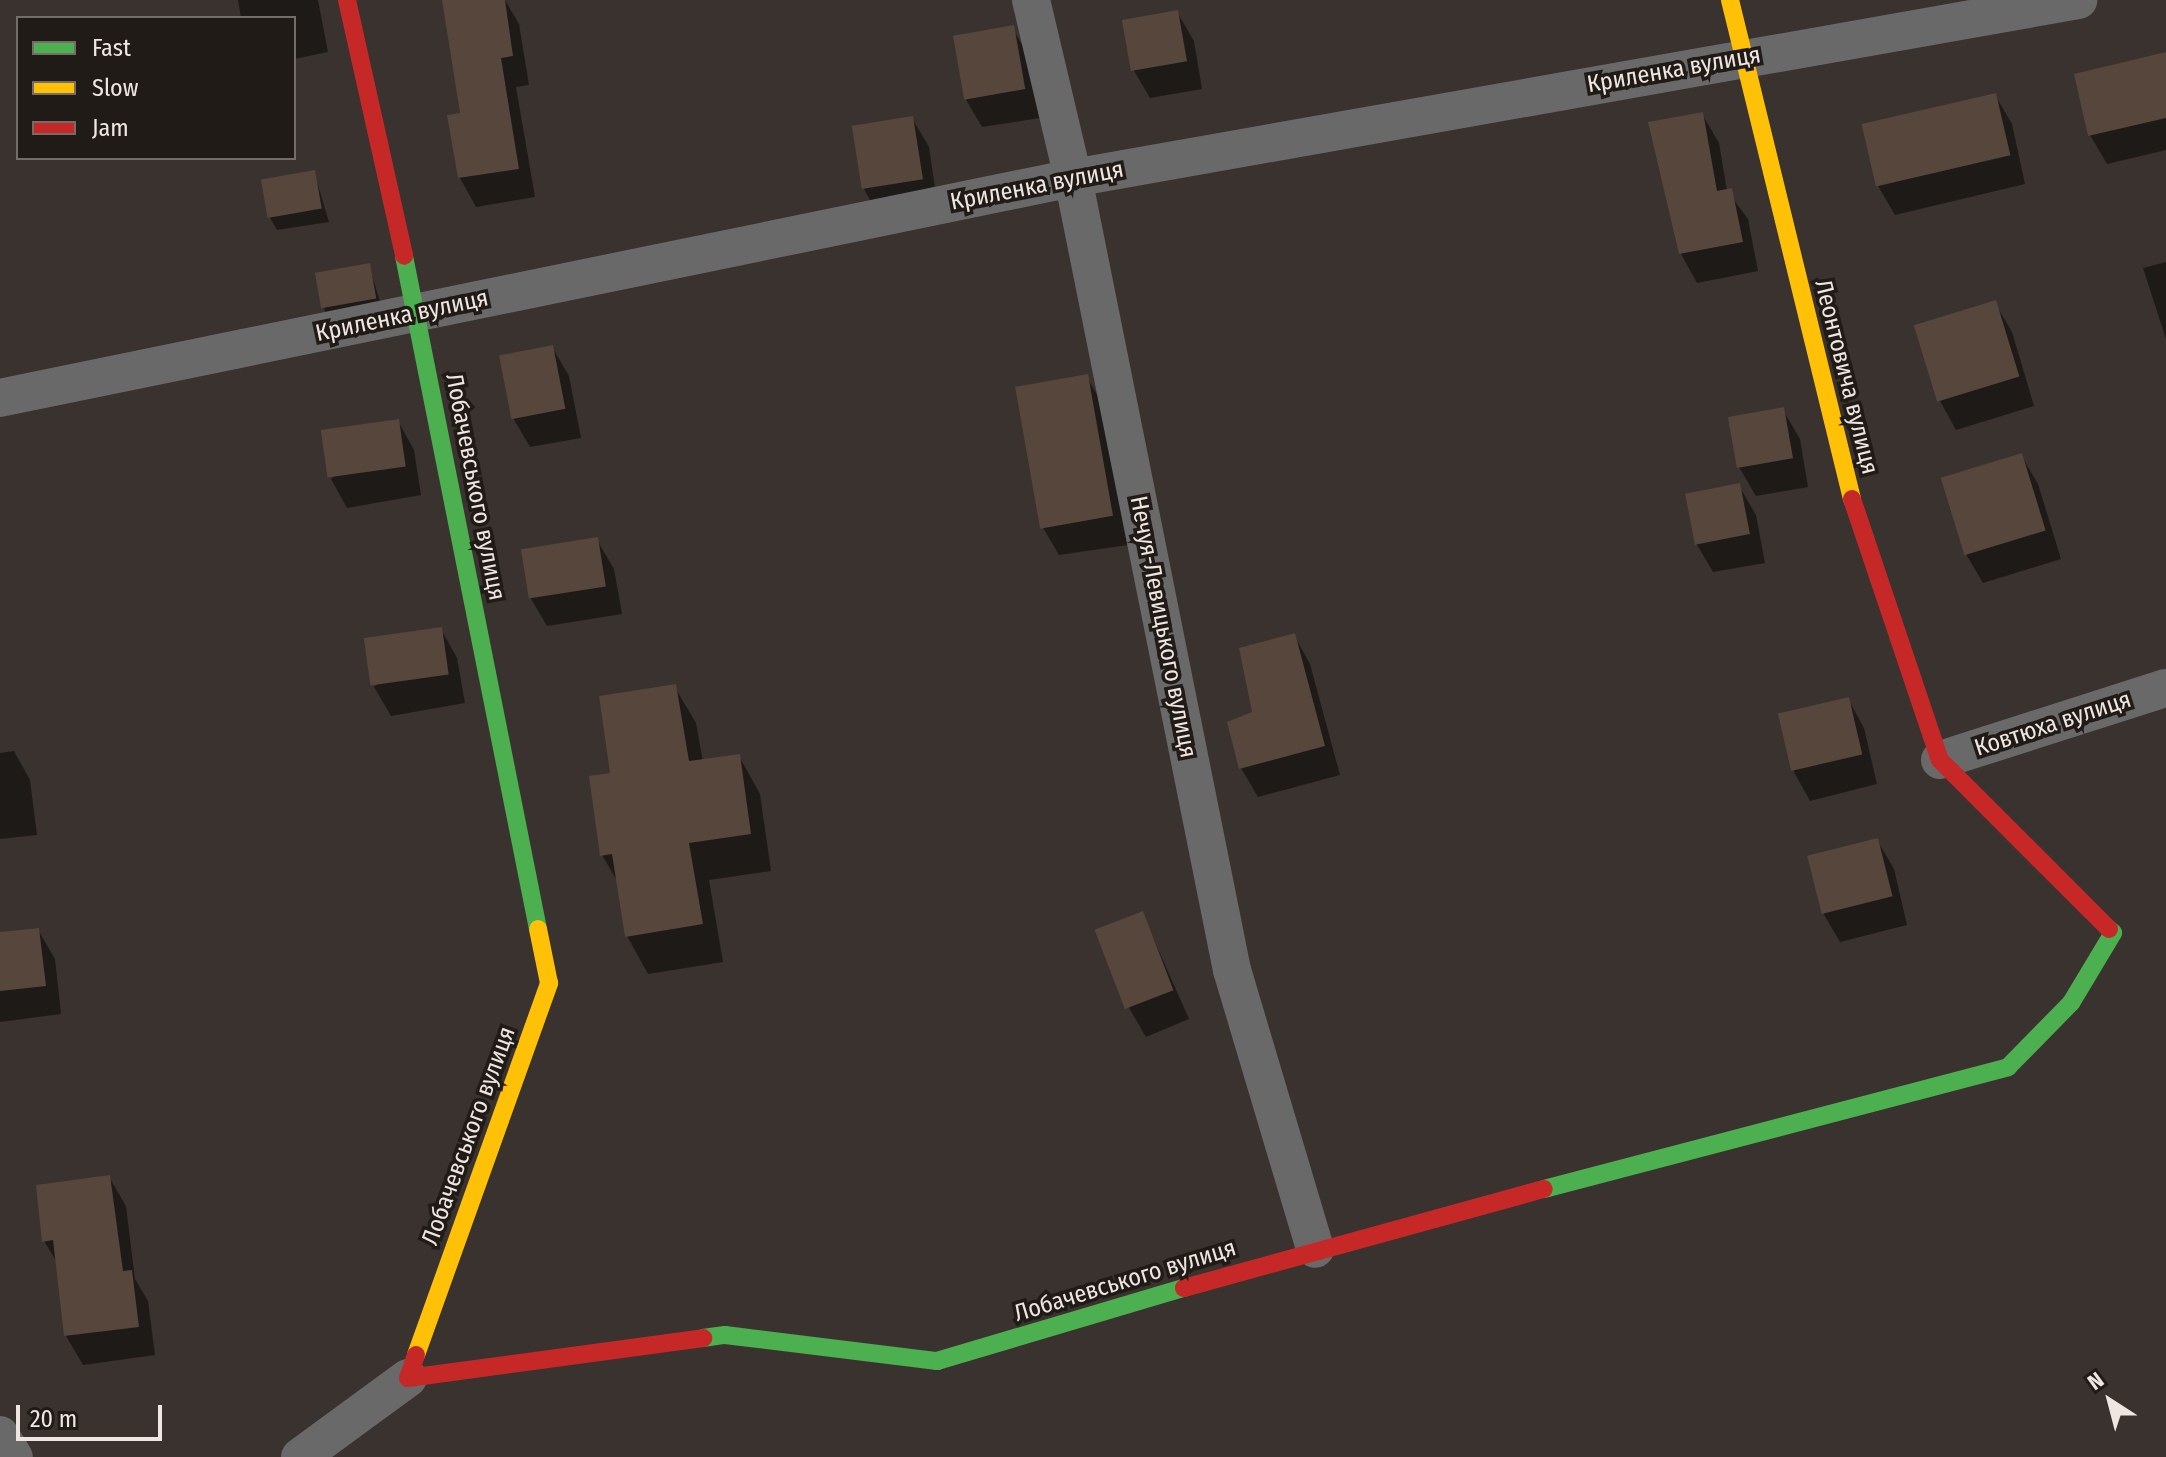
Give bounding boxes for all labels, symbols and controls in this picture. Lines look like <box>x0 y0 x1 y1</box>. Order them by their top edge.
legend <box>16 16 296 160</box>
text: Fast <box>92 34 131 62</box>
street label: Криленка вулиця <box>1585 41 1763 99</box>
text: Slow <box>92 74 138 102</box>
text: Jam <box>92 114 129 142</box>
street label: Криленка вулиця <box>948 155 1126 217</box>
street label: Леонтовича вулиця <box>1808 277 1884 477</box>
street label: Криленка вулиця <box>313 284 491 348</box>
street label: Лобачевського вулиця <box>439 371 511 603</box>
street label: Нечуя-Левицького вулиця <box>1123 494 1203 760</box>
street label: Ковтюха вулиця <box>1971 685 2135 763</box>
street label: Лобачевського вулиця <box>416 1023 522 1249</box>
street label: Лобачевського вулиця <box>1011 1234 1239 1328</box>
north arrow <box>2070 1361 2150 1441</box>
text: N <box>2082 1366 2109 1396</box>
scale bar <box>20 1389 166 1439</box>
text: 20 m <box>30 1405 77 1433</box>

